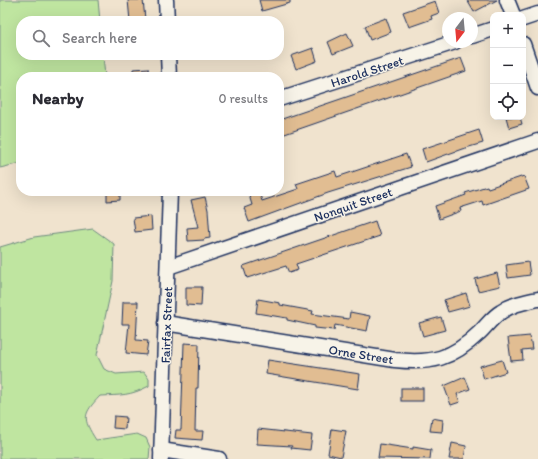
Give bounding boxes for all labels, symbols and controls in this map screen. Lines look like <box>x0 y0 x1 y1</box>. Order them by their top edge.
north arrow <box>442 12 478 48</box>
map controls <box>490 12 526 120</box>
button: + <box>490 12 526 48</box>
search box <box>16 16 284 60</box>
icon: search <box>30 27 52 49</box>
text: Search here <box>62 29 137 47</box>
button: − <box>490 48 526 84</box>
street label: Harold Street <box>329 53 406 90</box>
button: locate <box>490 84 526 120</box>
text: Nearby <box>32 88 84 108</box>
text: 0 results <box>218 91 268 106</box>
street label: Nonquit Street <box>312 184 394 225</box>
street label: Fairfax Street <box>158 286 175 364</box>
street label: Orne Street <box>327 342 394 367</box>

